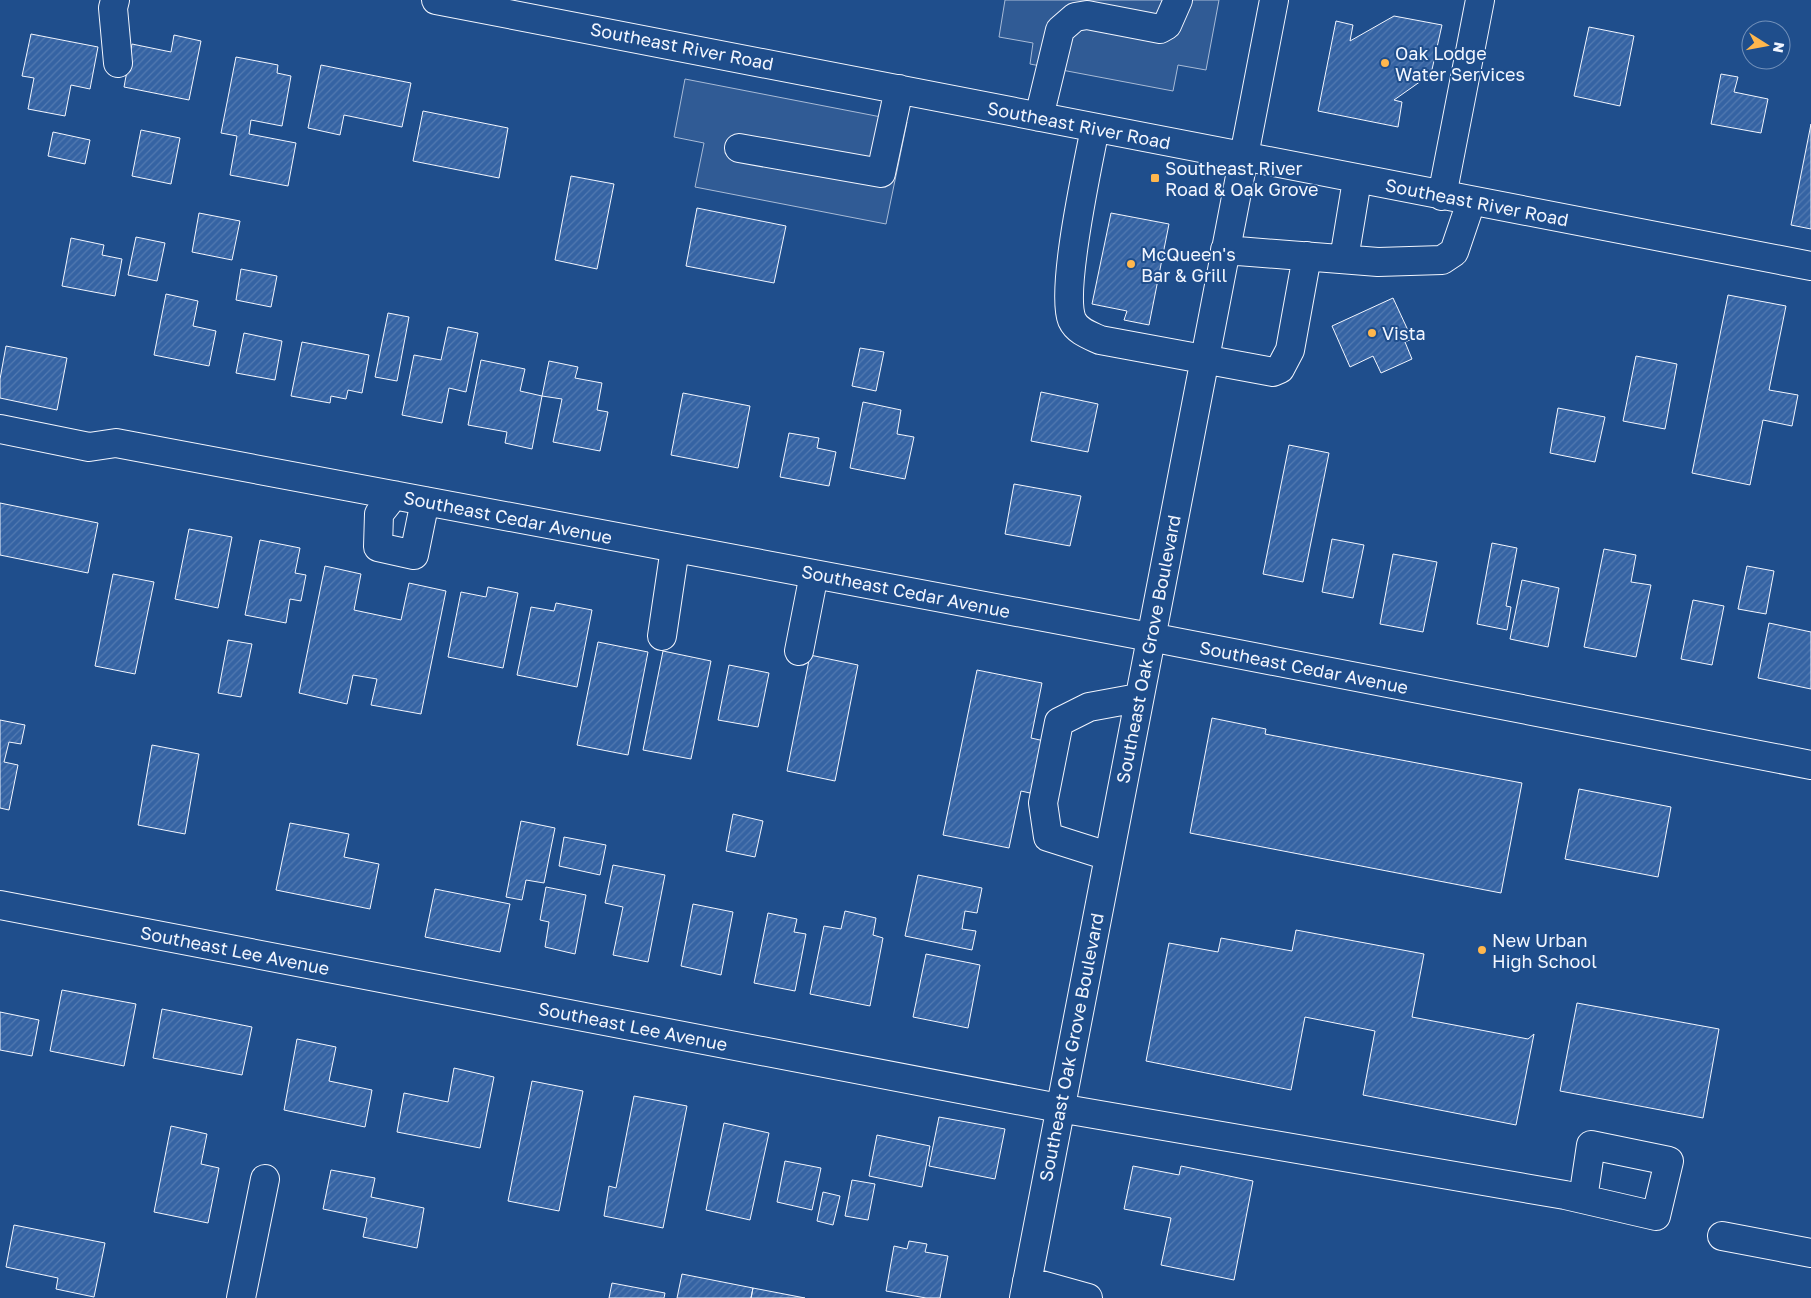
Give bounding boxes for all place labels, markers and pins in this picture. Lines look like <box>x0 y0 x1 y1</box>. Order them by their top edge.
place label: Oak Lodge Water Services <box>1395 42 1525 85</box>
marker: Oak Lodge Water Services <box>1379 57 1391 69</box>
place label: Southeast River Road & Oak Grove <box>1165 157 1318 200</box>
marker: Southeast River Road & Oak Grove <box>1149 172 1161 184</box>
place label: McQueen's Bar & Grill <box>1141 243 1236 286</box>
marker: McQueen's Bar & Grill <box>1125 258 1137 270</box>
place label: Vista <box>1382 322 1426 344</box>
marker: Vista <box>1366 327 1378 339</box>
place label: New Urban High School <box>1492 929 1597 972</box>
marker: New Urban High School <box>1476 944 1488 956</box>

